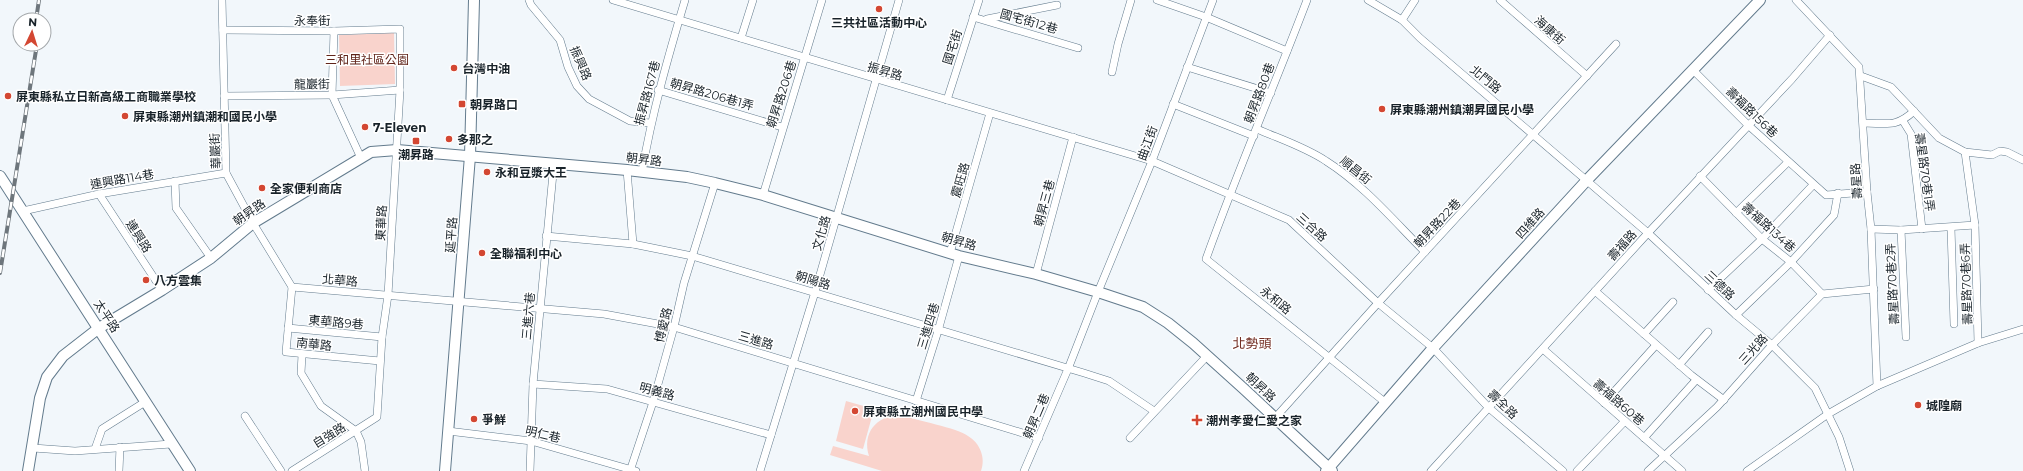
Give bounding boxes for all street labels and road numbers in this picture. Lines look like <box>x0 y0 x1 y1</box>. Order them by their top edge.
street label: 國宅街12巷 <box>999 6 1059 36</box>
street label: 永奉街 <box>294 13 330 28</box>
street label: 海康街 <box>1531 13 1569 47</box>
street label: 國宅街 <box>939 28 965 66</box>
street label: 振興路 <box>567 43 595 83</box>
street label: 朝昇路206巷 <box>763 58 799 130</box>
street label: 振昇路167巷 <box>631 59 663 127</box>
street label: 振昇路 <box>866 59 904 83</box>
street label: 朝昇路80巷 <box>1241 61 1277 125</box>
street label: 北門路 <box>1467 62 1505 96</box>
street label: 朝昇路206巷1弄 <box>668 75 756 113</box>
street label: 龍巖街 <box>294 76 330 92</box>
street label: 壽福路156巷 <box>1723 84 1781 140</box>
street label: 曲江街 <box>1134 124 1160 162</box>
street label: 壽星路70巷1弄 <box>1912 132 1938 212</box>
street label: 華巖街 <box>207 133 223 169</box>
street label: 朝昇路 <box>625 149 663 169</box>
street label: 順昌街 <box>1337 153 1375 187</box>
street label: 震旺路 <box>948 161 972 199</box>
street label: 壽星路 <box>1847 163 1865 199</box>
street label: 連興路114巷 <box>89 166 155 192</box>
street label: 朝昇三巷 <box>1031 178 1057 228</box>
street label: 朝昇路22巷 <box>1410 195 1464 251</box>
street label: 朝昇路 <box>230 196 268 228</box>
street label: 壽福路134巷 <box>1739 199 1799 255</box>
street label: 東華路 <box>373 205 389 241</box>
street label: 四維路 <box>1512 205 1548 241</box>
street label: 三合路 <box>1294 209 1330 245</box>
street label: 文化路 <box>809 214 833 252</box>
street label: 連興路 <box>123 217 155 255</box>
street label: 延平路 <box>442 217 460 253</box>
street label: 壽福路 <box>1604 227 1640 263</box>
street label: 朝昇路 <box>940 229 978 253</box>
street label: 壽星路70巷2弄 <box>1882 243 1902 325</box>
street label: 壽星路70巷6弄 <box>1957 243 1975 325</box>
street label: 三德路 <box>1702 267 1738 303</box>
street label: 朝陽路 <box>794 268 832 292</box>
street label: 北華路 <box>321 271 359 289</box>
street label: 永和路 <box>1257 283 1295 317</box>
street label: 三進六巷 <box>518 291 538 341</box>
street label: 太平路 <box>91 297 123 335</box>
street label: 三進四巷 <box>914 301 942 351</box>
street label: 博愛路 <box>651 306 675 344</box>
street label: 東華路9巷 <box>308 312 364 332</box>
street label: 三進路 <box>737 328 775 352</box>
street label: 三光路 <box>1735 331 1771 367</box>
street label: 南華路 <box>295 335 333 353</box>
street label: 朝昇路 <box>1243 369 1279 405</box>
street label: 壽福路60巷 <box>1590 376 1648 428</box>
street label: 明義路 <box>638 379 676 403</box>
street label: 壽全路 <box>1485 386 1521 422</box>
street label: 朝昇二巷 <box>1020 391 1052 441</box>
street label: 自強路 <box>310 419 348 451</box>
street label: 明仁巷 <box>524 423 562 445</box>

